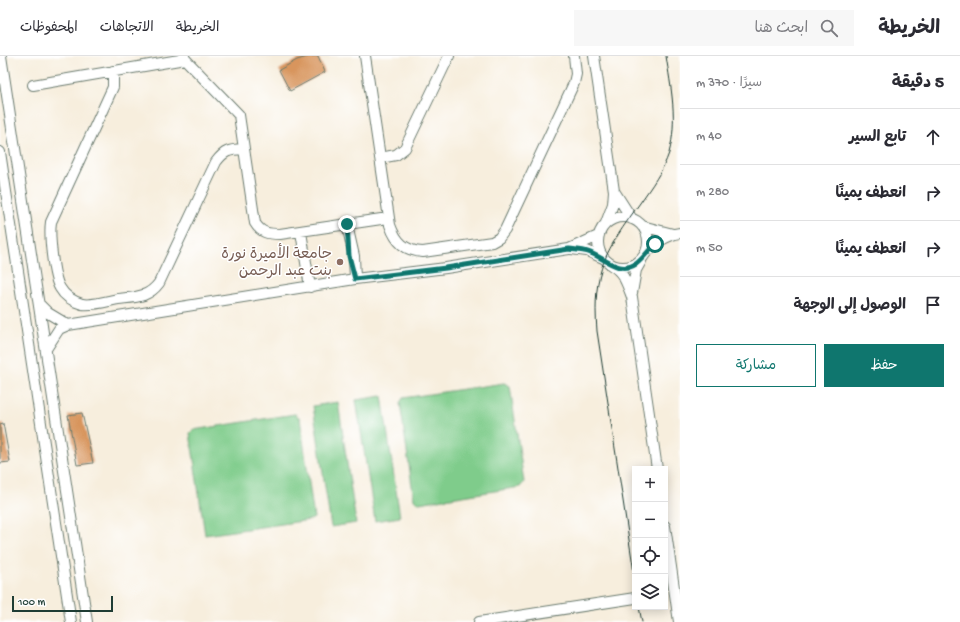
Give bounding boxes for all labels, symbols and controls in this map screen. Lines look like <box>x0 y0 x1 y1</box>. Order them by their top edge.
search box <box>574 10 854 46</box>
icon: search <box>818 17 840 39</box>
text: الخريطة <box>878 18 940 41</box>
text: المحفوظات <box>20 20 78 37</box>
text: الاتجاهات <box>100 20 154 37</box>
text: الخريطة <box>176 20 219 37</box>
text: ابحث هنا <box>754 20 808 38</box>
text: 5 دقيقة <box>892 74 944 94</box>
text: سيرًا · 370 m <box>696 76 762 91</box>
icon: ahead <box>922 126 944 148</box>
text: 40 m <box>696 129 722 144</box>
text: تابع السير <box>849 129 906 147</box>
icon: right <box>922 182 944 204</box>
text: 280 m <box>696 185 729 200</box>
text: انعطف يمينًا <box>835 185 906 203</box>
route end <box>338 215 356 233</box>
route start <box>646 235 664 253</box>
icon: right <box>922 238 944 260</box>
text: 50 m <box>696 241 723 256</box>
text: انعطف يمينًا <box>835 241 906 259</box>
place label: جامعة الأميرة نورة بنت عبد الرحمن <box>221 243 332 281</box>
marker: جامعة الأميرة نورة بنت عبد الرحمن <box>335 257 345 267</box>
icon: arrive <box>922 294 944 316</box>
text: الوصول إلى الوجهة <box>793 297 906 315</box>
button: مشاركة <box>696 344 816 387</box>
button: حفظ <box>824 344 944 387</box>
map controls <box>632 466 668 610</box>
button: + <box>632 466 668 502</box>
button: − <box>632 502 668 538</box>
button: locate <box>632 538 668 574</box>
button: layers <box>632 574 668 610</box>
scale bar <box>12 594 113 613</box>
text: 100 m <box>18 597 45 609</box>

